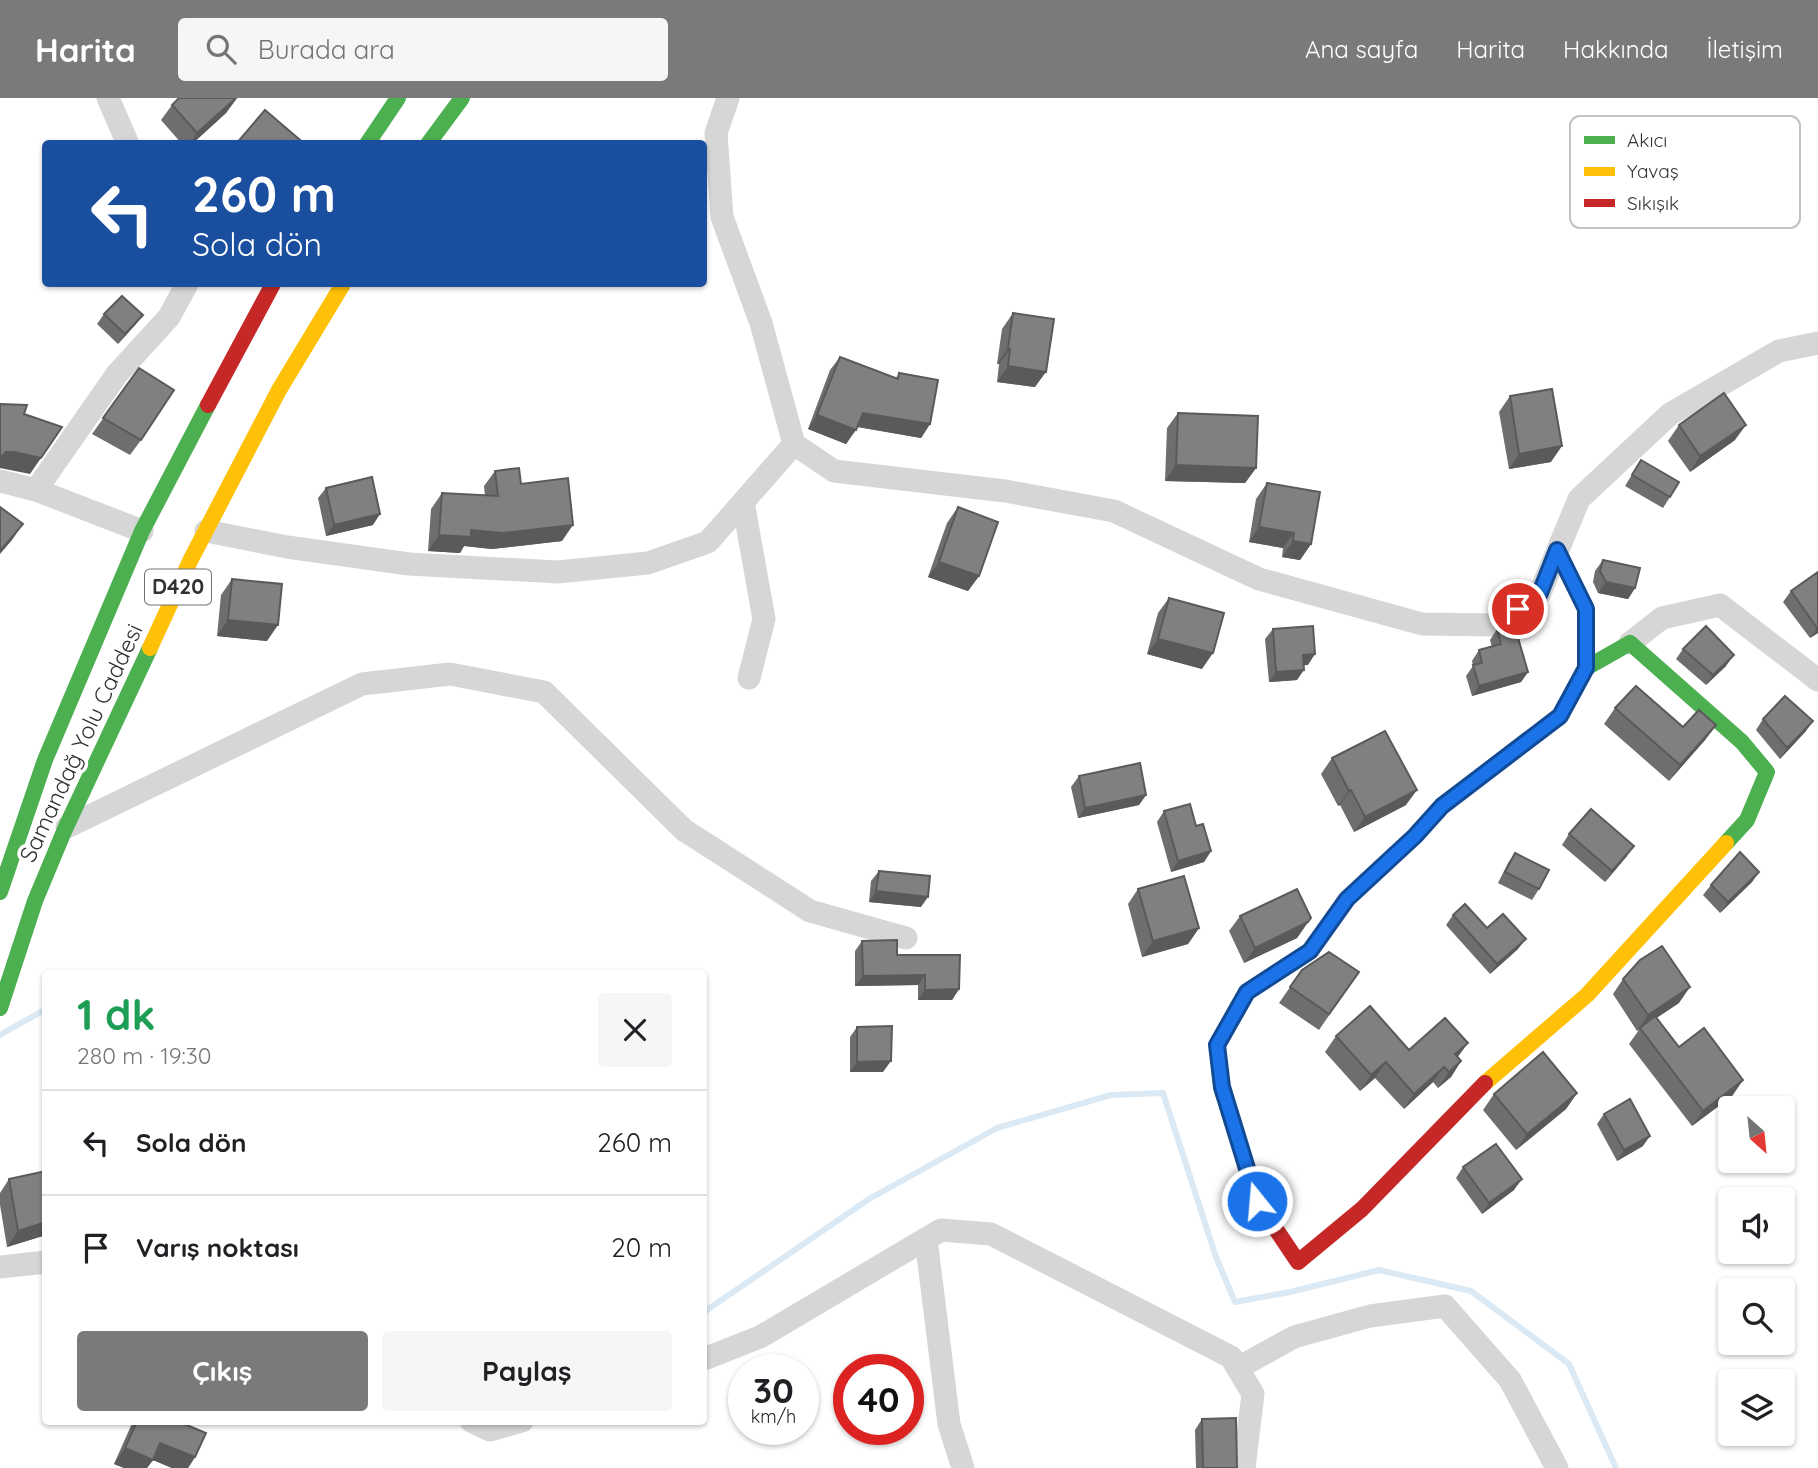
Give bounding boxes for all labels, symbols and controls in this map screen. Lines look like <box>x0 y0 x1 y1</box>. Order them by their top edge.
search box <box>178 18 668 81</box>
text: Harita <box>35 29 136 70</box>
icon: search <box>202 30 240 68</box>
text: Burada ara <box>258 33 395 66</box>
text: Ana sayfa <box>1305 34 1418 64</box>
text: Harita <box>1456 34 1525 64</box>
text: Hakkında <box>1563 34 1669 64</box>
text: İletişim <box>1707 34 1783 64</box>
legend <box>1570 116 1800 228</box>
text: Akıcı <box>1627 128 1667 152</box>
text: Yavaş <box>1627 159 1679 183</box>
text: 260 m <box>192 163 336 224</box>
icon: left <box>77 168 168 259</box>
text: Sıkışık <box>1627 191 1679 215</box>
text: Sola dön <box>192 224 322 264</box>
road number: D420 <box>145 570 211 604</box>
pin <box>1488 579 1548 639</box>
icon: arrive <box>1499 590 1537 628</box>
street label: Samandağ Yolu Caddesi <box>13 619 149 866</box>
text: 1 dk <box>77 988 155 1041</box>
button: close <box>598 993 672 1067</box>
text: 280 m · 19:30 <box>77 1041 212 1070</box>
north arrow <box>1718 1096 1796 1172</box>
map controls <box>1718 1096 1795 1446</box>
icon: left <box>77 1124 115 1162</box>
text: Sola dön <box>136 1126 246 1159</box>
text: 260 m <box>597 1126 672 1159</box>
position arrow <box>1220 1164 1294 1238</box>
button: sound <box>1718 1187 1795 1264</box>
icon: arrive <box>77 1229 115 1267</box>
text: Varış noktası <box>136 1231 299 1264</box>
text: 20 m <box>611 1231 672 1264</box>
button: search <box>1718 1278 1795 1355</box>
button: Çıkış <box>77 1331 368 1411</box>
button: Paylaş <box>382 1331 672 1411</box>
speed limit sign: 40 <box>833 1354 924 1445</box>
text: 30 <box>753 1368 794 1412</box>
button: layers <box>1718 1369 1795 1446</box>
text: km/h <box>751 1405 796 1428</box>

